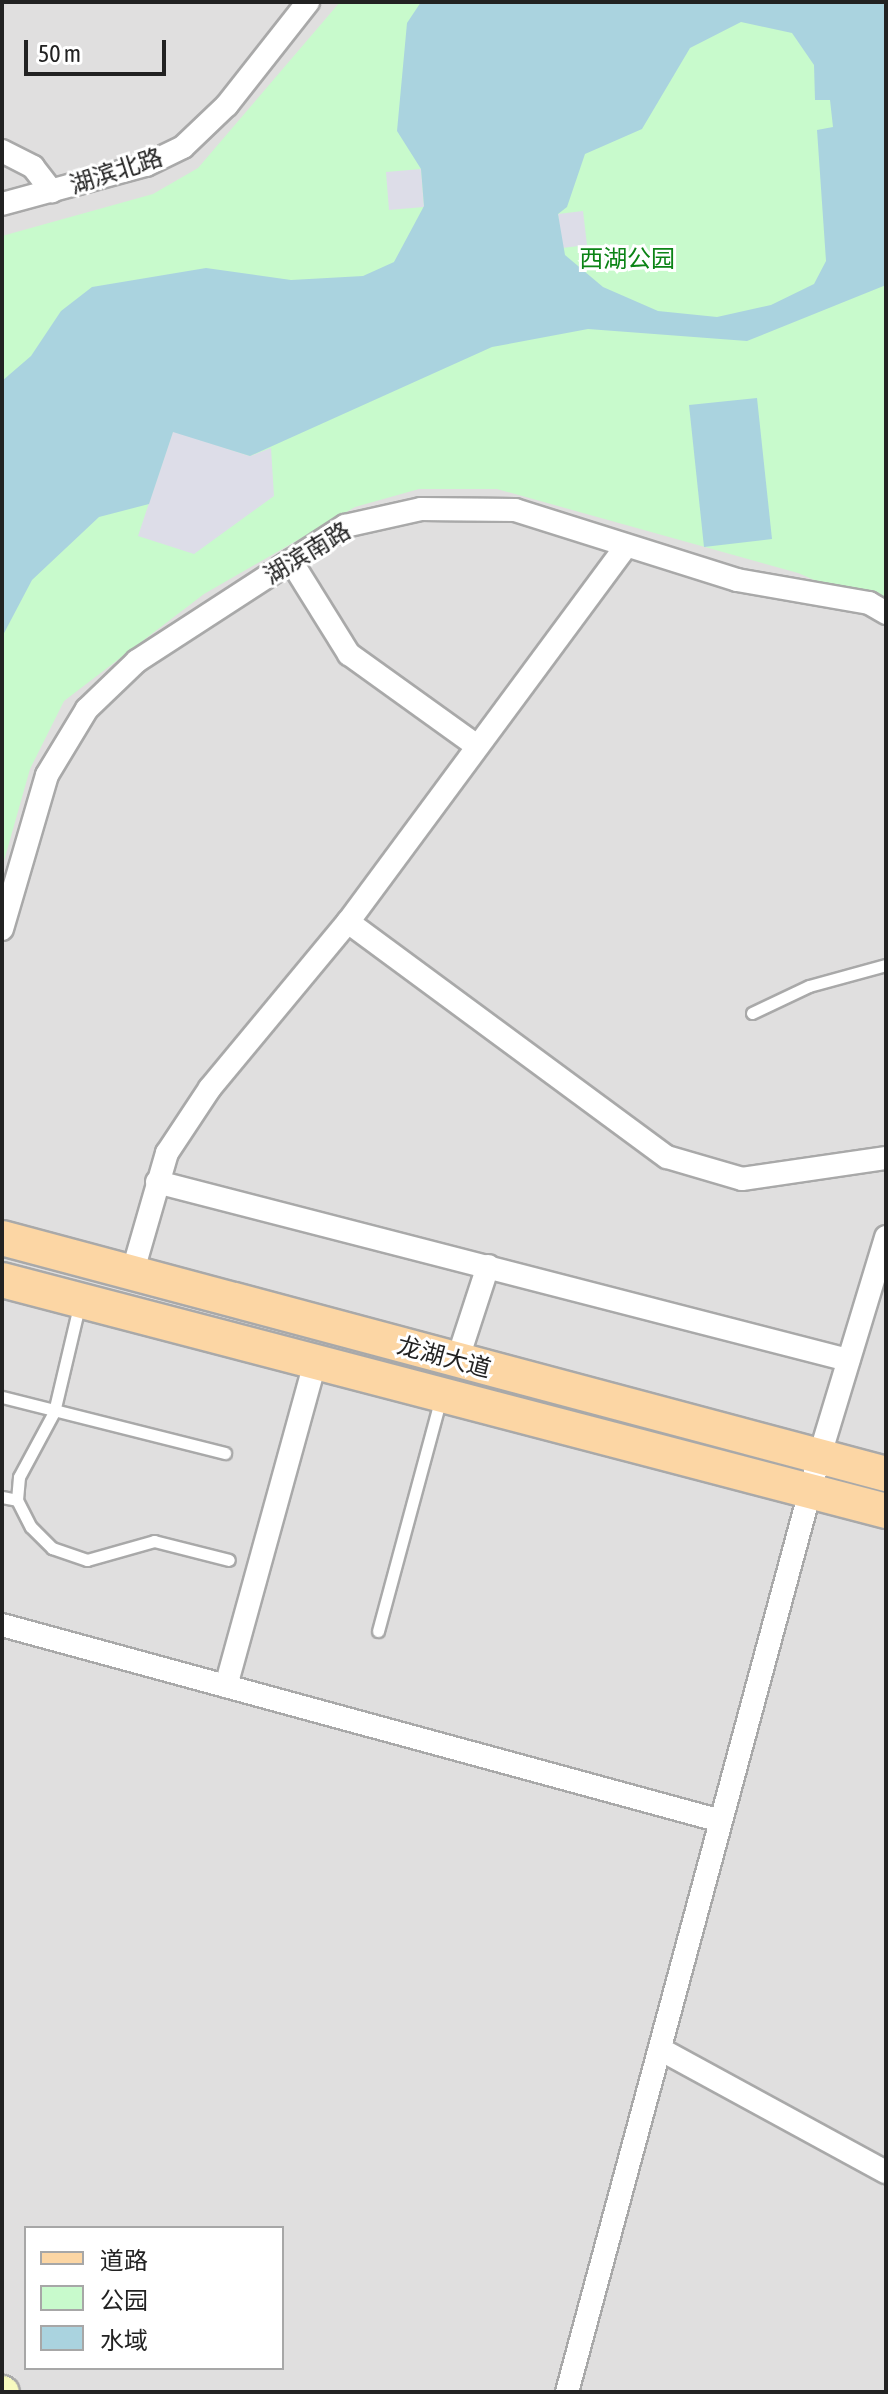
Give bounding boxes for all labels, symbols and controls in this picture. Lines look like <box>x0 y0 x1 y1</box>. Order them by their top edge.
scale bar <box>28 24 170 74</box>
text: 50 m <box>38 40 81 67</box>
street label: 湖滨北路 <box>66 142 166 200</box>
park label: 西湖公园 <box>579 245 675 273</box>
street label: 湖滨南路 <box>258 516 356 590</box>
street label: 龙湖大道 <box>394 1331 494 1383</box>
legend <box>24 2226 284 2370</box>
text: 道路 <box>100 2247 148 2274</box>
text: 公园 <box>100 2287 148 2314</box>
text: 水域 <box>100 2327 148 2354</box>

